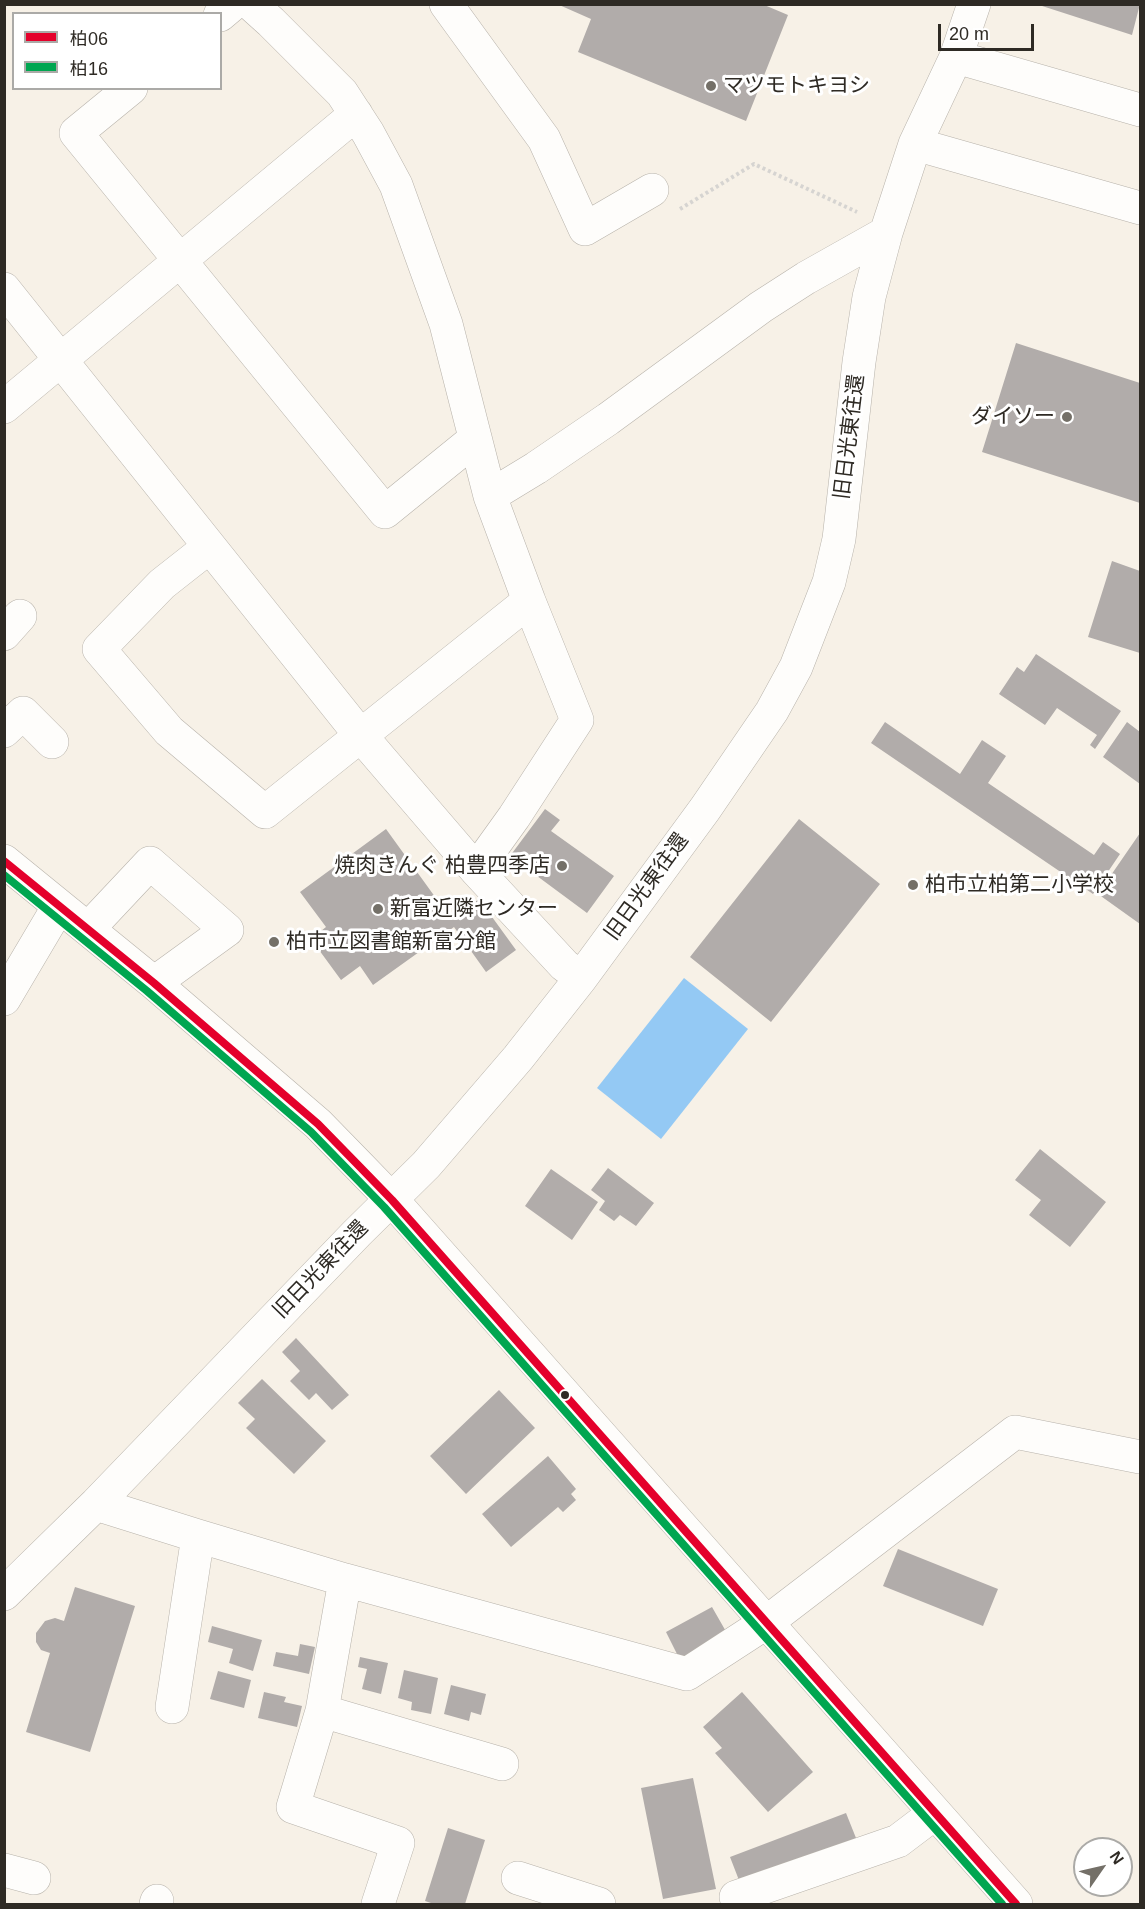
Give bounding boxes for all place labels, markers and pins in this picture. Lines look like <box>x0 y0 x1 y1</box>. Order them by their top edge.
place label: マツモトキヨシ <box>723 73 870 99</box>
marker: マツモトキヨシ <box>704 79 718 93</box>
place label: ダイソー <box>971 404 1055 430</box>
marker: ダイソー <box>1060 410 1074 424</box>
place label: 焼肉きんぐ 柏豊四季店 <box>334 853 550 879</box>
marker: 焼肉きんぐ 柏豊四季店 <box>555 859 569 873</box>
place label: 柏市立柏第二小学校 <box>925 872 1114 898</box>
marker: 柏市立柏第二小学校 <box>906 878 920 892</box>
place label: 新富近隣センター <box>390 896 558 922</box>
marker: 新富近隣センター <box>371 902 385 916</box>
place label: 柏市立図書館新富分館 <box>286 929 496 955</box>
marker: 柏市立図書館新富分館 <box>267 935 281 949</box>
unlabelled marker <box>559 1389 571 1401</box>

